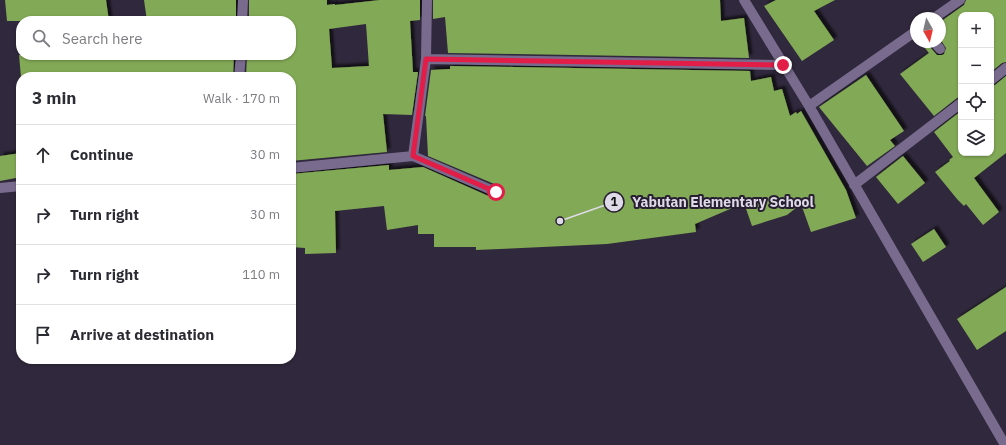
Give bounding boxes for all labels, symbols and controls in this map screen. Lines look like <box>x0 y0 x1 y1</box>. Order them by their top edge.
north arrow <box>910 12 946 48</box>
map controls <box>958 12 994 156</box>
button: + <box>958 12 994 48</box>
search box <box>16 16 296 60</box>
icon: search <box>30 27 52 49</box>
text: Search here <box>62 29 142 48</box>
button: − <box>958 48 994 84</box>
route end <box>774 56 792 74</box>
button: locate <box>958 84 994 120</box>
text: 3 min <box>32 87 76 109</box>
text: Walk · 170 m <box>203 90 280 107</box>
button: layers <box>958 120 994 156</box>
icon: ahead <box>32 144 54 166</box>
text: Continue <box>70 145 134 164</box>
text: 30 m <box>250 146 280 163</box>
route start <box>487 183 505 201</box>
callout: Yabutan Elementary School <box>604 189 822 215</box>
text: Yabutan Elementary School <box>632 193 814 211</box>
text: 1 <box>610 194 618 209</box>
icon: right <box>32 204 54 226</box>
text: Turn right <box>70 205 139 224</box>
text: 30 m <box>250 206 280 223</box>
icon: right <box>32 264 54 286</box>
text: Turn right <box>70 265 139 284</box>
text: 110 m <box>242 266 280 283</box>
icon: arrive <box>32 324 54 346</box>
text: Arrive at destination <box>70 325 214 344</box>

